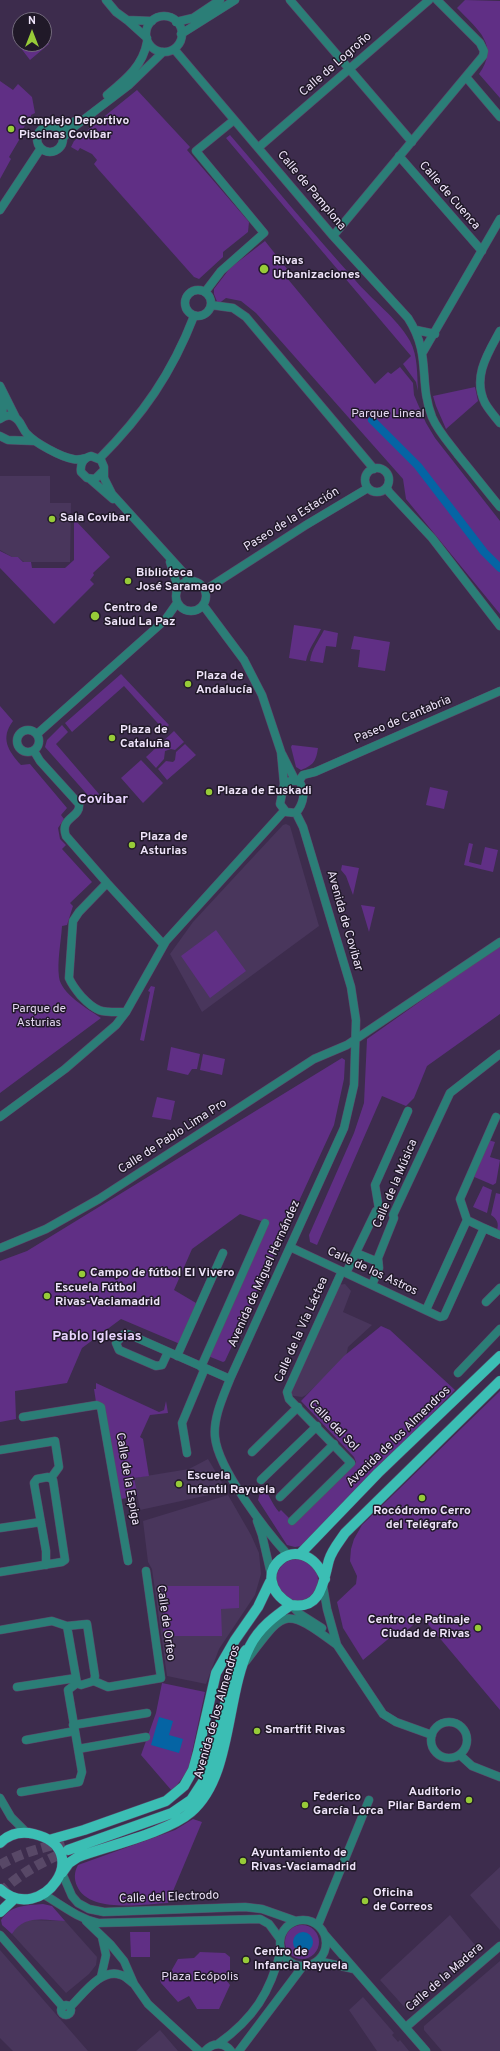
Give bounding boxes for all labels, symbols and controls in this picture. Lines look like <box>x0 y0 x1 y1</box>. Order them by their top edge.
north arrow <box>12 12 52 52</box>
text: N <box>28 14 36 28</box>
street label: Calle de Logroño <box>297 30 375 100</box>
place label: Complejo Deportivo Piscinas Covibar <box>19 115 129 143</box>
marker: Complejo Deportivo Piscinas Covibar <box>6 124 16 134</box>
street label: Calle de Pamplona <box>274 148 348 234</box>
street label: Calle de Cuenca <box>415 159 483 233</box>
place label: Rivas Urbanizaciones <box>273 255 360 283</box>
marker: Rivas Urbanizaciones <box>258 263 270 275</box>
park label: Parque Lineal <box>351 408 425 422</box>
street label: Paseo de la Estación <box>242 485 342 555</box>
place label: Sala Covibar <box>60 512 130 526</box>
marker: Sala Covibar <box>47 514 57 524</box>
place label: Biblioteca José Saramago <box>136 567 221 595</box>
marker: Biblioteca José Saramago <box>123 576 133 586</box>
place label: Centro de Salud La Paz <box>104 602 176 630</box>
marker: Centro de Salud La Paz <box>89 610 101 622</box>
place label: Plaza de Andalucía <box>196 670 252 698</box>
marker: Plaza de Andalucía <box>183 679 193 689</box>
street label: Paseo de Cantabria <box>353 693 453 747</box>
place label: Plaza de Cataluña <box>120 724 170 752</box>
marker: Plaza de Cataluña <box>107 733 117 743</box>
place label: Plaza de Euskadi <box>217 785 312 799</box>
marker: Plaza de Euskadi <box>204 787 214 797</box>
district label: Covibar <box>78 792 128 808</box>
place label: Plaza de Asturias <box>140 831 188 859</box>
marker: Plaza de Asturias <box>127 840 137 850</box>
street label: Avenida de Covibar <box>323 869 365 973</box>
park label: Parque de Asturias <box>12 1003 66 1031</box>
street label: Calle de Pablo Lima Pro <box>116 1097 230 1177</box>
street label: Calle de la Música <box>371 1137 421 1231</box>
street label: Avenida de Miguel Hernández <box>226 1198 304 1350</box>
street label: Calle de los Astros <box>325 1245 419 1299</box>
place label: Campo de fútbol El Vivero <box>90 1267 235 1281</box>
marker: Campo de fútbol El Vivero <box>77 1269 87 1279</box>
street label: Calle de la Vía Láctea <box>272 1275 332 1385</box>
place label: Escuela Fútbol Rivas-Vaciamadrid <box>55 1282 160 1310</box>
marker: Escuela Fútbol Rivas-Vaciamadrid <box>42 1291 52 1301</box>
district label: Pablo Iglesias <box>52 1329 142 1345</box>
street label: Avenida de los Almendros <box>344 1384 454 1490</box>
street label: Calle del Sol <box>305 1397 361 1455</box>
street label: Calle de la Espiga <box>112 1432 142 1526</box>
place label: Escuela Infantil Rayuela <box>187 1470 275 1498</box>
marker: Escuela Infantil Rayuela <box>174 1479 184 1489</box>
marker: Rocódromo Cerro del Telégrafo <box>417 1493 427 1503</box>
place label: Rocódromo Cerro del Telégrafo <box>373 1505 471 1533</box>
street label: Calle de Orfeo <box>153 1584 177 1662</box>
place label: Centro de Patinaje Ciudad de Rivas <box>368 1614 470 1642</box>
marker: Centro de Patinaje Ciudad de Rivas <box>473 1623 483 1633</box>
street label: Avenida de los Almendros <box>192 1643 244 1781</box>
place label: Smartfit Rivas <box>265 1724 345 1738</box>
marker: Smartfit Rivas <box>252 1726 262 1736</box>
place label: Auditorio Pilar Bardem <box>388 1786 461 1814</box>
place label: Federico García Lorca <box>313 1791 383 1819</box>
marker: Auditorio Pilar Bardem <box>464 1795 474 1805</box>
marker: Federico García Lorca <box>300 1800 310 1810</box>
place label: Ayuntamiento de Rivas-Vaciamadrid <box>251 1847 356 1875</box>
marker: Ayuntamiento de Rivas-Vaciamadrid <box>238 1856 248 1866</box>
place label: Oficina de Correos <box>373 1887 433 1915</box>
street label: Calle del Electrodo <box>119 1889 219 1907</box>
marker: Oficina de Correos <box>360 1896 370 1906</box>
street label: Calle de la Madera <box>403 1940 487 2016</box>
place label: Centro de Infancia Rayuela <box>254 1946 348 1974</box>
marker: Centro de Infancia Rayuela <box>241 1955 251 1965</box>
park label: Plaza Ecópolis <box>161 1971 239 1985</box>

